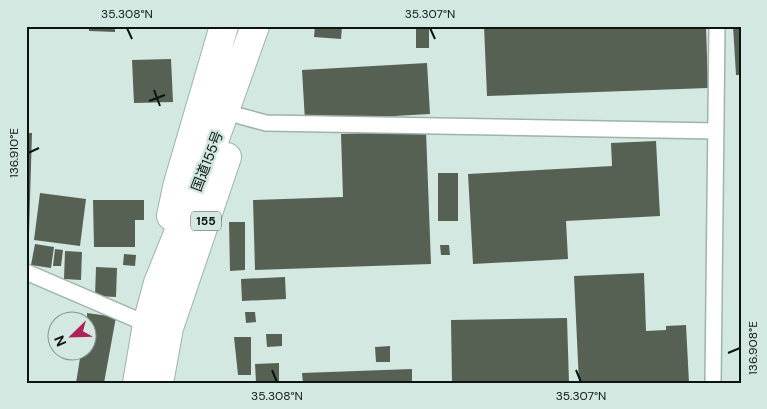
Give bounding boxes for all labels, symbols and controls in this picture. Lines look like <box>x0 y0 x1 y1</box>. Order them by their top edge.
text: 35.308°N <box>101 6 153 22</box>
text: 35.307°N <box>405 6 455 22</box>
text: 136.910°E <box>6 128 22 178</box>
street label: 国道155号 <box>187 128 227 194</box>
road number: 155 <box>191 212 221 230</box>
north arrow <box>48 312 98 362</box>
text: 136.908°E <box>745 321 761 375</box>
text: N <box>50 333 70 349</box>
text: 35.308°N <box>251 388 303 404</box>
text: 35.307°N <box>556 388 606 404</box>

